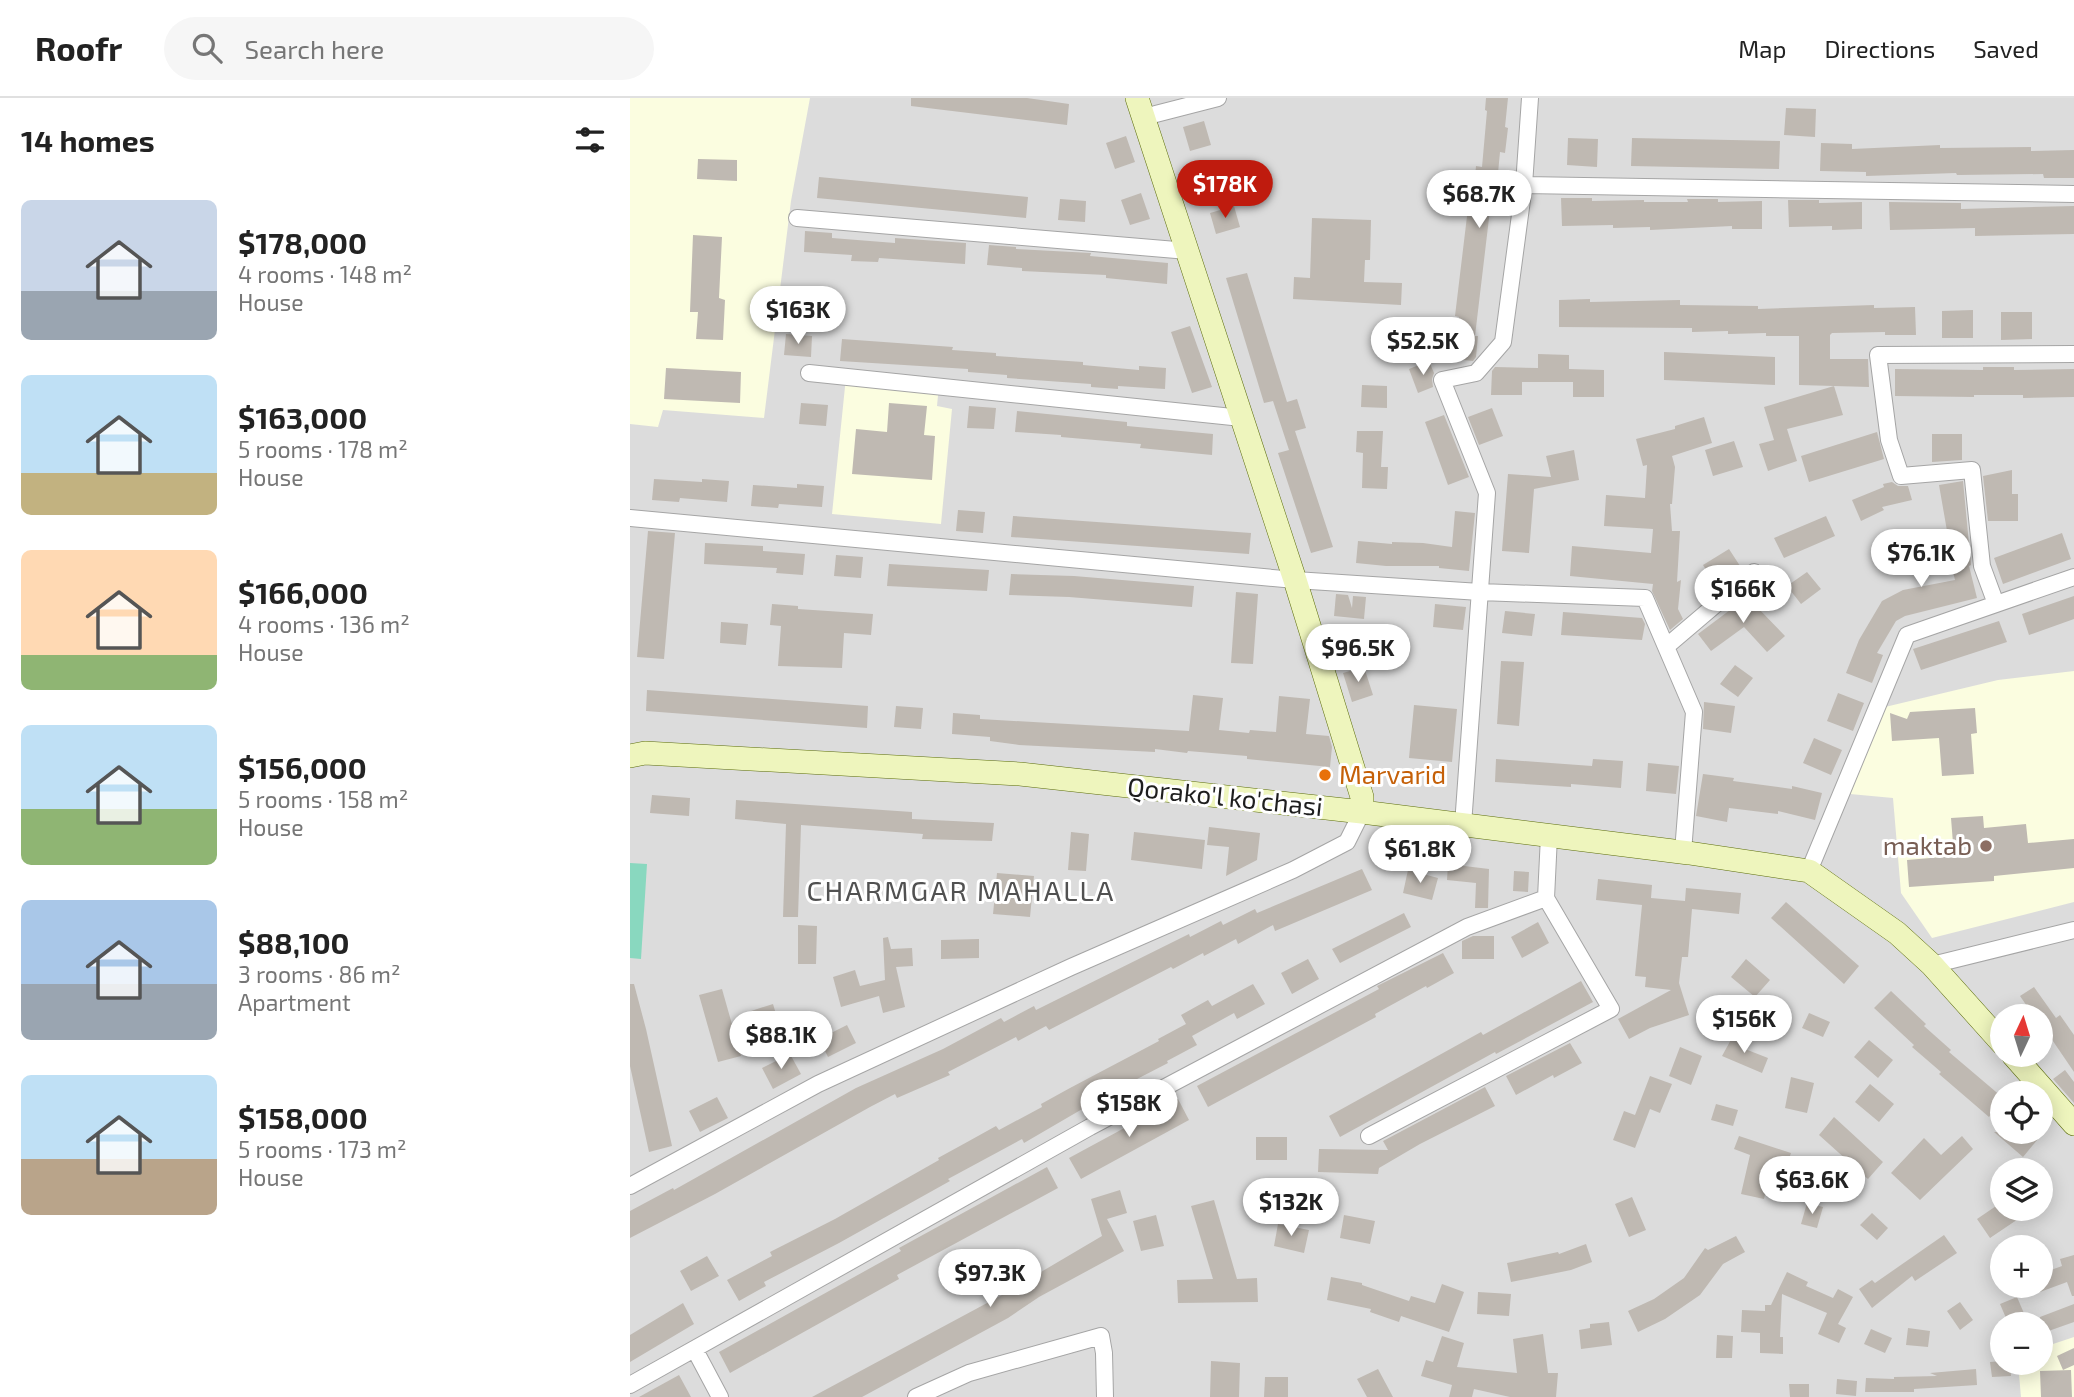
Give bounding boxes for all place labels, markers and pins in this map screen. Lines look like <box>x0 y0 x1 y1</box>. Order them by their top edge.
pin: $178K <box>1176 160 1274 220</box>
pin: $68.7K <box>1422 170 1536 230</box>
pin: $163K <box>749 286 847 346</box>
pin: $52.5K <box>1366 317 1480 377</box>
pin: $76.1K <box>1864 530 1978 589</box>
pin: $166K <box>1694 566 1792 625</box>
pin: $96.5K <box>1301 624 1415 684</box>
place label: Marvarid <box>1339 758 1446 789</box>
marker: Marvarid <box>1317 767 1333 783</box>
pin: $61.8K <box>1363 826 1477 885</box>
place label: maktab <box>1883 829 1972 860</box>
marker: maktab <box>1978 838 1994 854</box>
pin: $156K <box>1695 996 1793 1055</box>
pin: $88.1K <box>724 1012 838 1071</box>
pin: $158K <box>1080 1080 1178 1139</box>
pin: $63.6K <box>1755 1156 1869 1216</box>
pin: $132K <box>1242 1178 1340 1238</box>
pin: $97.3K <box>933 1250 1047 1309</box>

